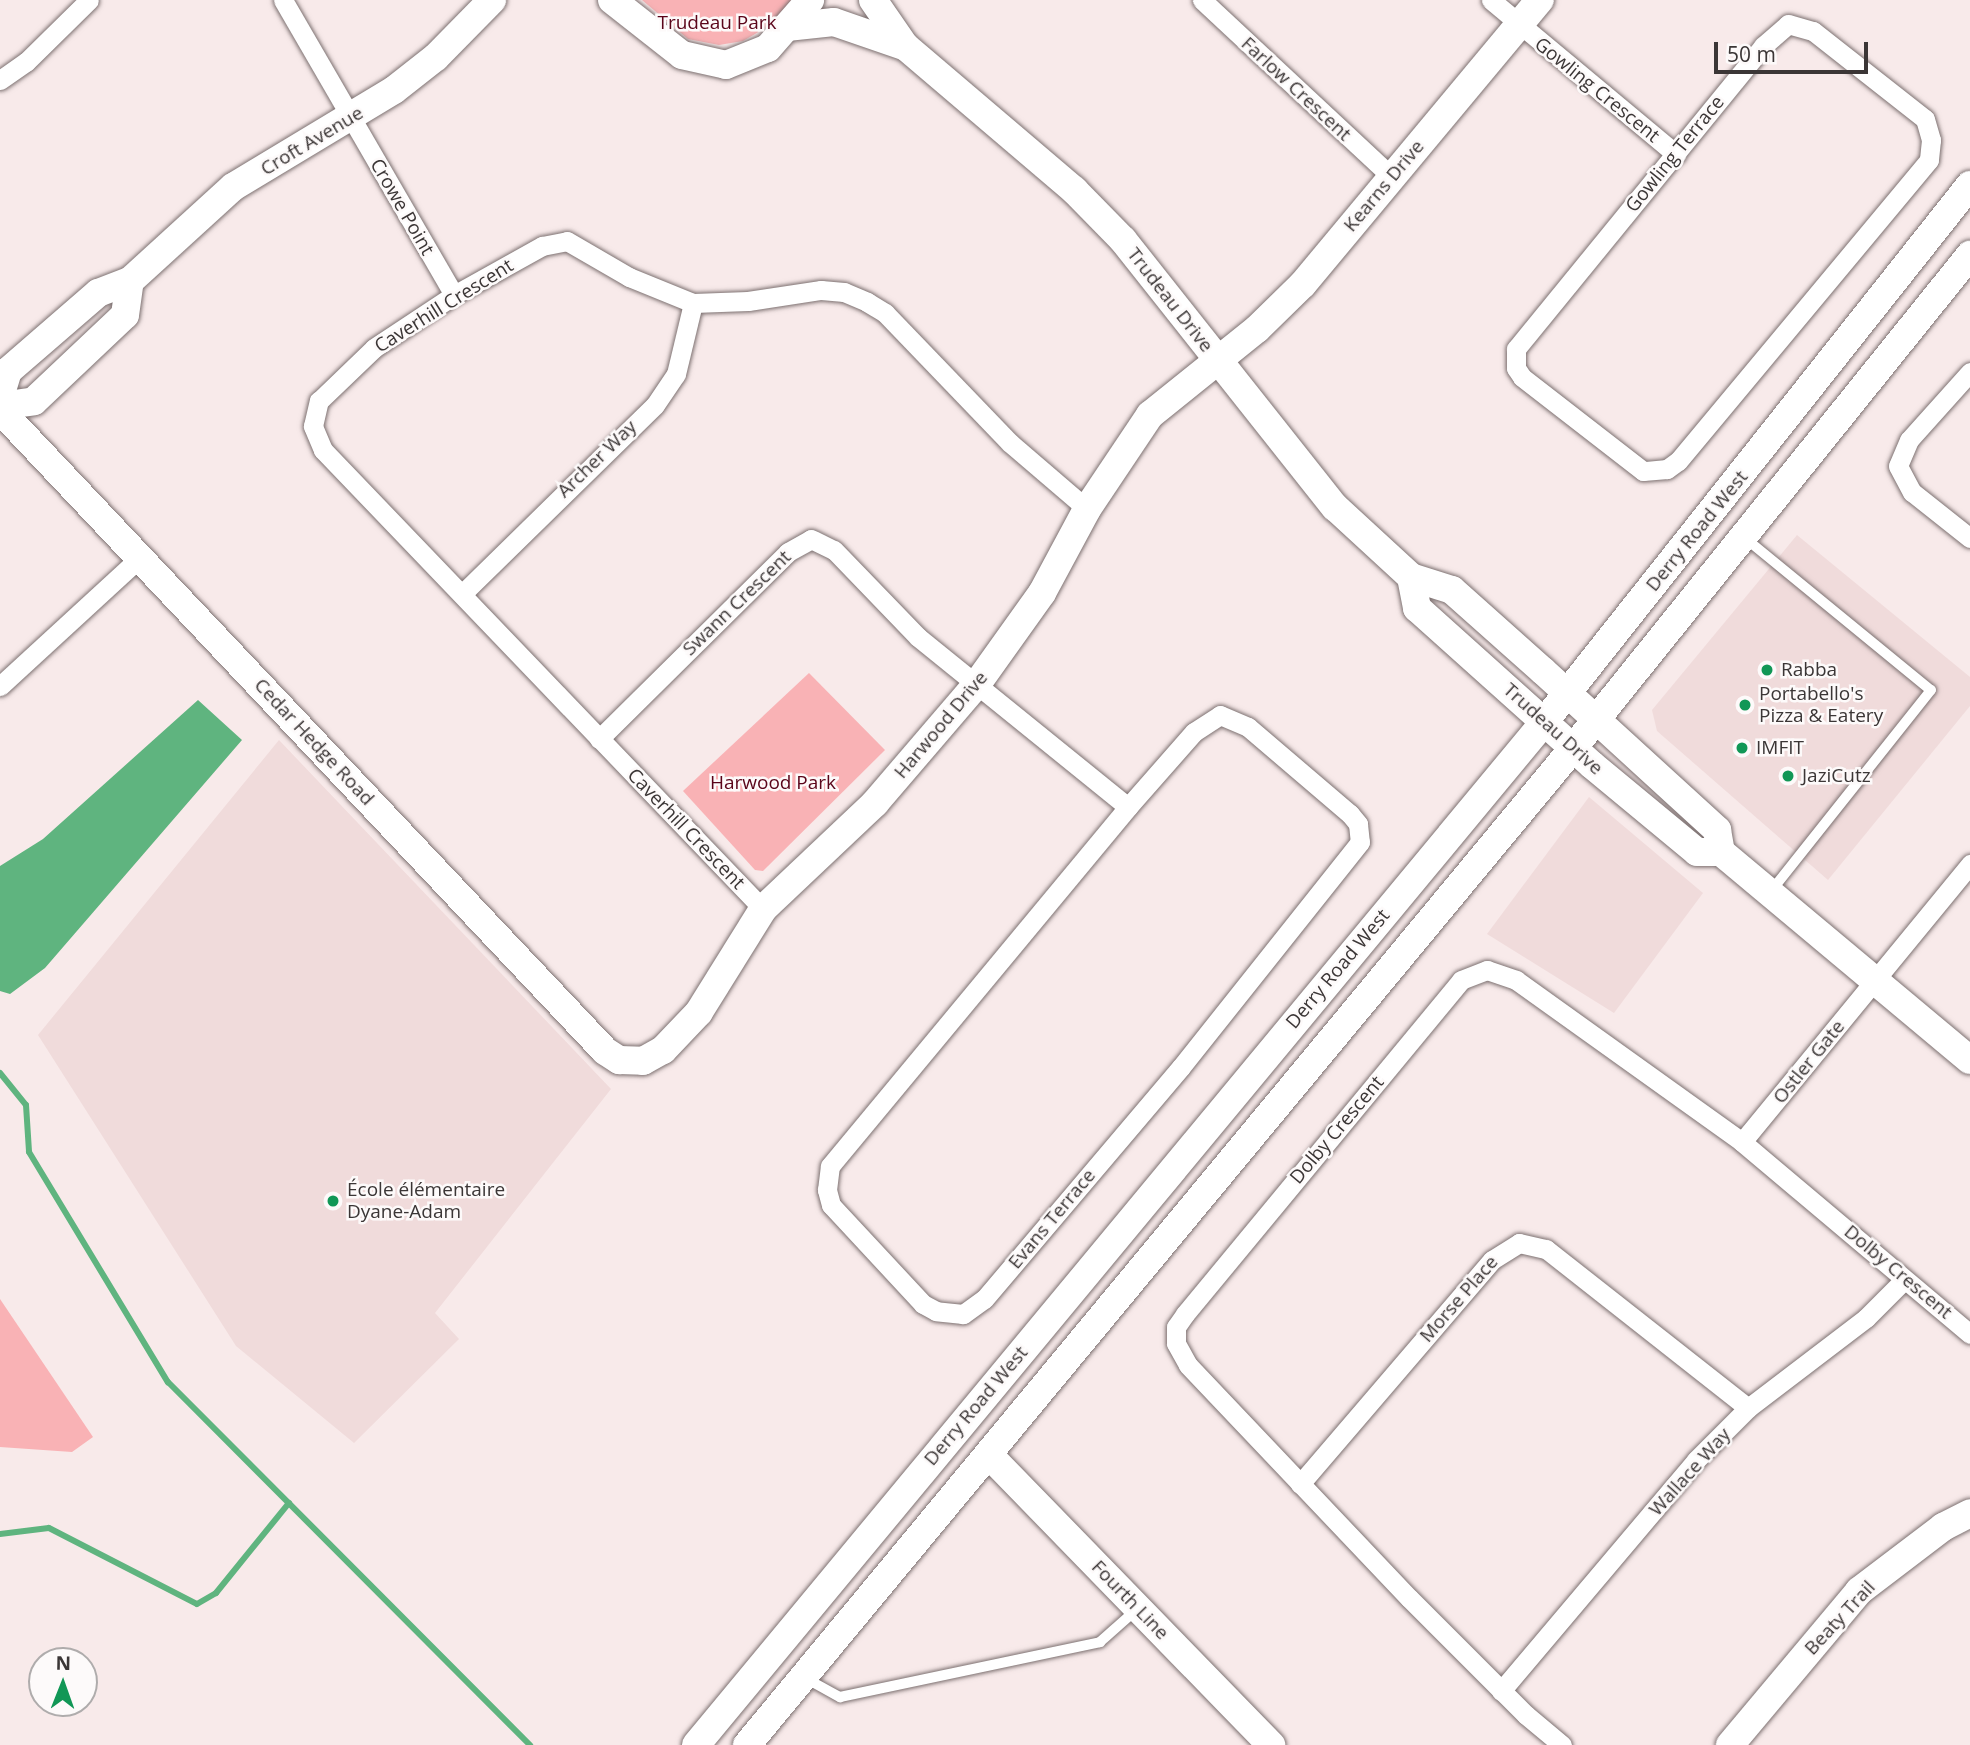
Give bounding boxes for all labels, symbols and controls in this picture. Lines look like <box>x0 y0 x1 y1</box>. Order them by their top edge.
park label: Trudeau Park <box>657 12 777 34</box>
scale bar <box>1718 28 1872 72</box>
street label: Farlow Crescent <box>1236 32 1356 146</box>
street label: Gowling Crescent <box>1530 33 1664 147</box>
text: 50 m <box>1727 40 1776 68</box>
street label: Gowling Terrace <box>1621 91 1729 217</box>
street label: Croft Avenue <box>257 102 367 180</box>
street label: Kearns Drive <box>1339 135 1429 237</box>
street label: Crowe Point <box>365 155 439 259</box>
street label: Trudeau Drive <box>1122 243 1218 357</box>
street label: Caverhill Crescent <box>371 254 517 358</box>
street label: Archer Way <box>553 416 641 502</box>
street label: Derry Road West <box>1641 466 1753 596</box>
street label: Swann Crescent <box>678 546 796 660</box>
place label: Rabba <box>1781 659 1837 681</box>
marker: Rabba <box>1759 662 1775 678</box>
street label: Harwood Drive <box>890 667 992 783</box>
street label: Cedar Hedge Road <box>249 674 379 810</box>
street label: Trudeau Drive <box>1499 678 1607 780</box>
place label: Portabello's Pizza & Eatery <box>1759 683 1883 727</box>
marker: Portabello's Pizza & Eatery <box>1737 697 1753 713</box>
place label: IMFIT <box>1756 737 1804 759</box>
marker: IMFIT <box>1734 740 1750 756</box>
street label: Caverhill Crescent <box>623 764 749 894</box>
place label: JaziCutz <box>1802 765 1871 787</box>
marker: JaziCutz <box>1780 768 1796 784</box>
park label: Harwood Park <box>710 772 836 794</box>
street label: Derry Road West <box>1281 905 1395 1033</box>
street label: Ostler Gate <box>1768 1016 1850 1108</box>
street label: Dolby Crescent <box>1285 1071 1389 1189</box>
street label: Evans Terrace <box>1004 1164 1100 1274</box>
place label: École élémentaire Dyane-Adam <box>347 1179 505 1223</box>
marker: École élémentaire Dyane-Adam <box>325 1193 341 1209</box>
street label: Dolby Crescent <box>1839 1220 1957 1324</box>
street label: Morse Place <box>1415 1251 1503 1347</box>
street label: Derry Road West <box>919 1342 1033 1470</box>
street label: Wallace Way <box>1645 1423 1735 1521</box>
street label: Fourth Line <box>1087 1556 1173 1644</box>
street label: Beaty Trail <box>1800 1576 1880 1660</box>
north arrow <box>28 1647 98 1717</box>
text: N <box>55 1650 71 1676</box>

